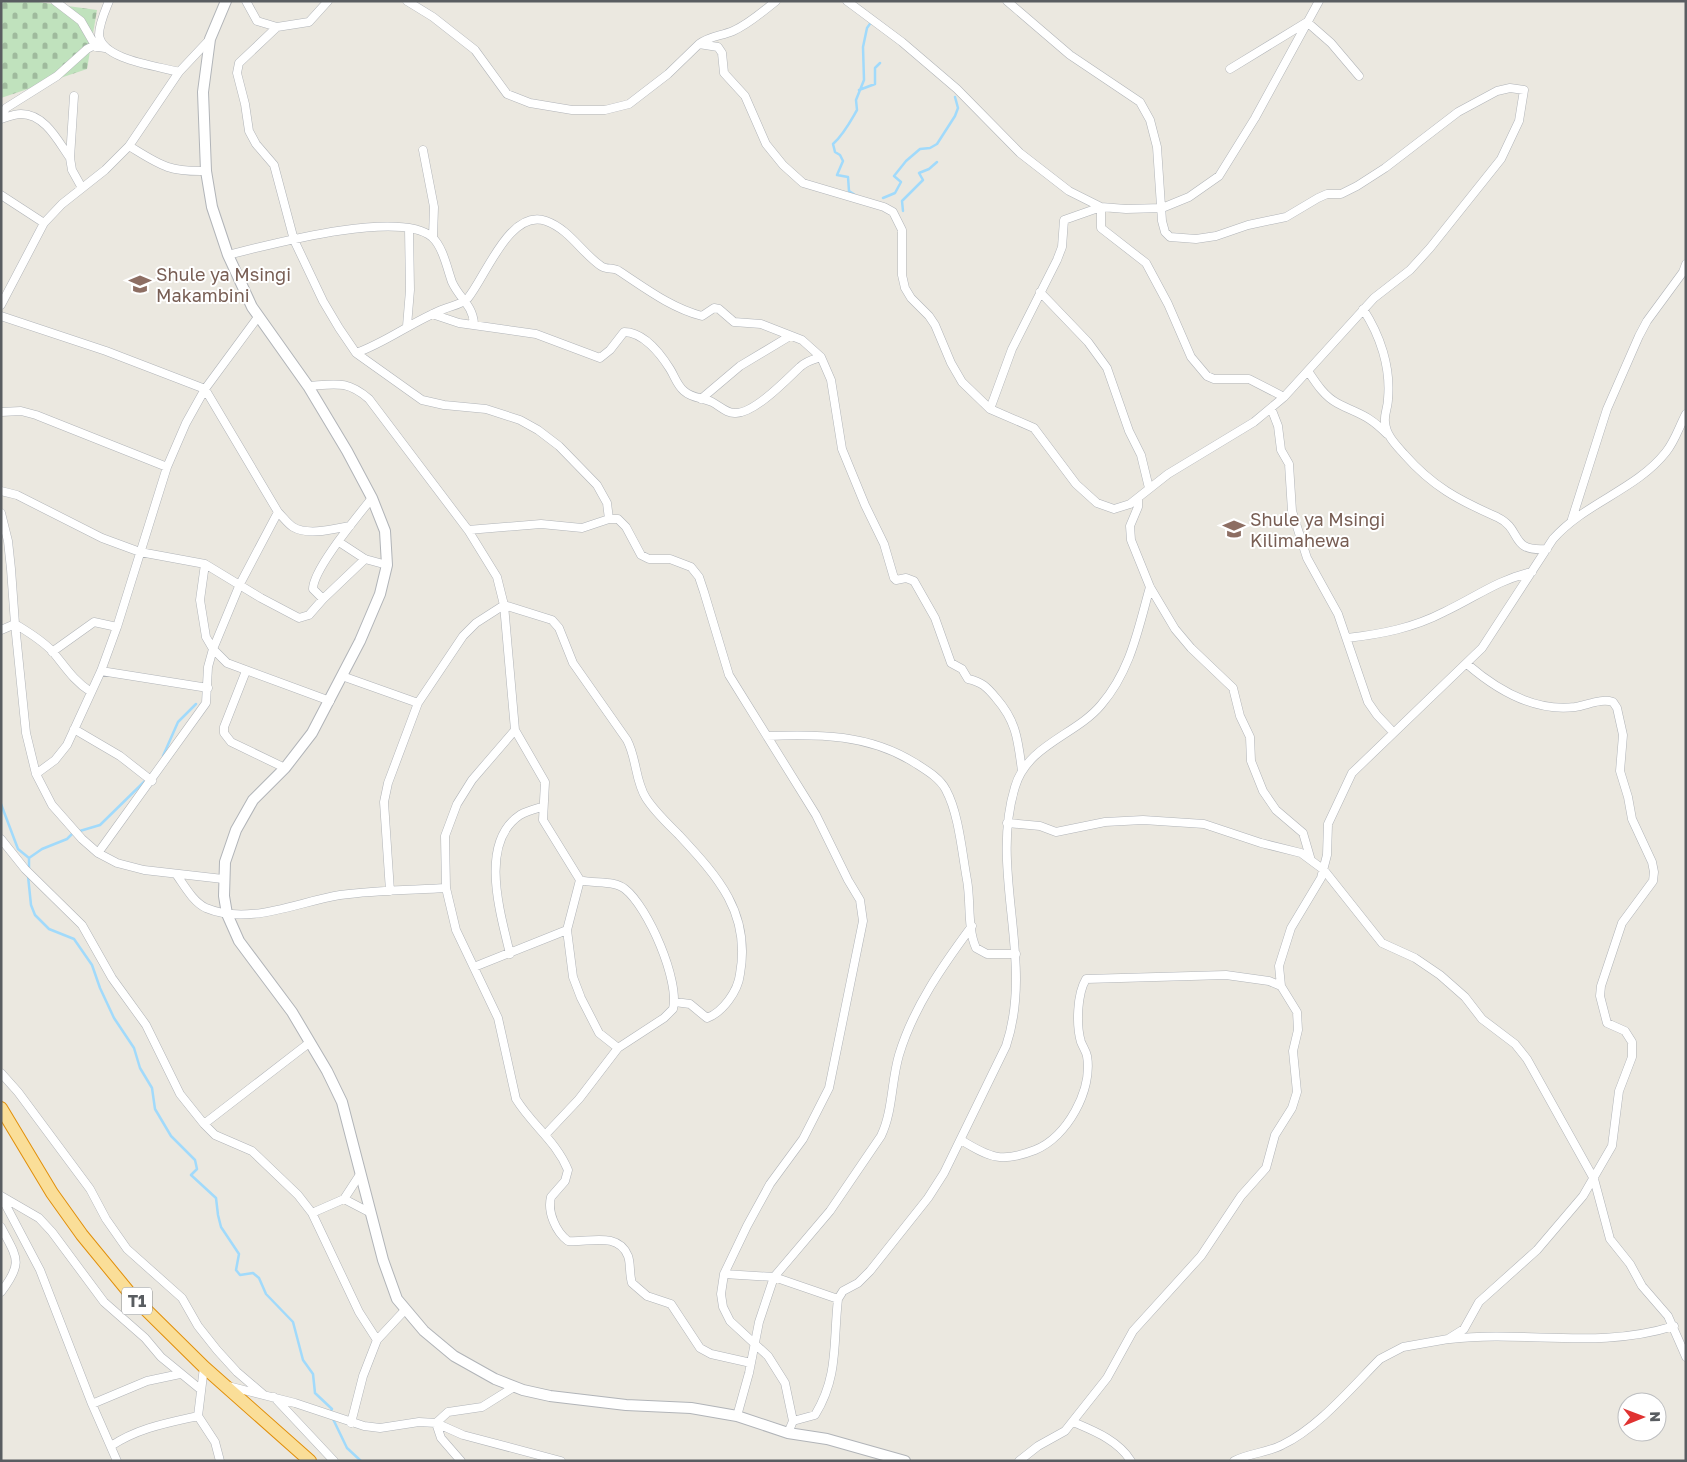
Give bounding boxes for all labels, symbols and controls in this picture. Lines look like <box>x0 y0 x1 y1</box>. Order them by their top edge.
place label: Shule ya Msingi Makambini <box>156 263 291 306</box>
school or university icon: Shule ya Msingi Makambini <box>127 271 153 297</box>
place label: Shule ya Msingi Kilimahewa <box>1250 508 1385 551</box>
school or university icon: Shule ya Msingi Kilimahewa <box>1221 516 1247 542</box>
road number: T1 <box>122 1288 152 1314</box>
north arrow <box>1617 1392 1667 1442</box>
text: N <box>1647 1411 1664 1422</box>

